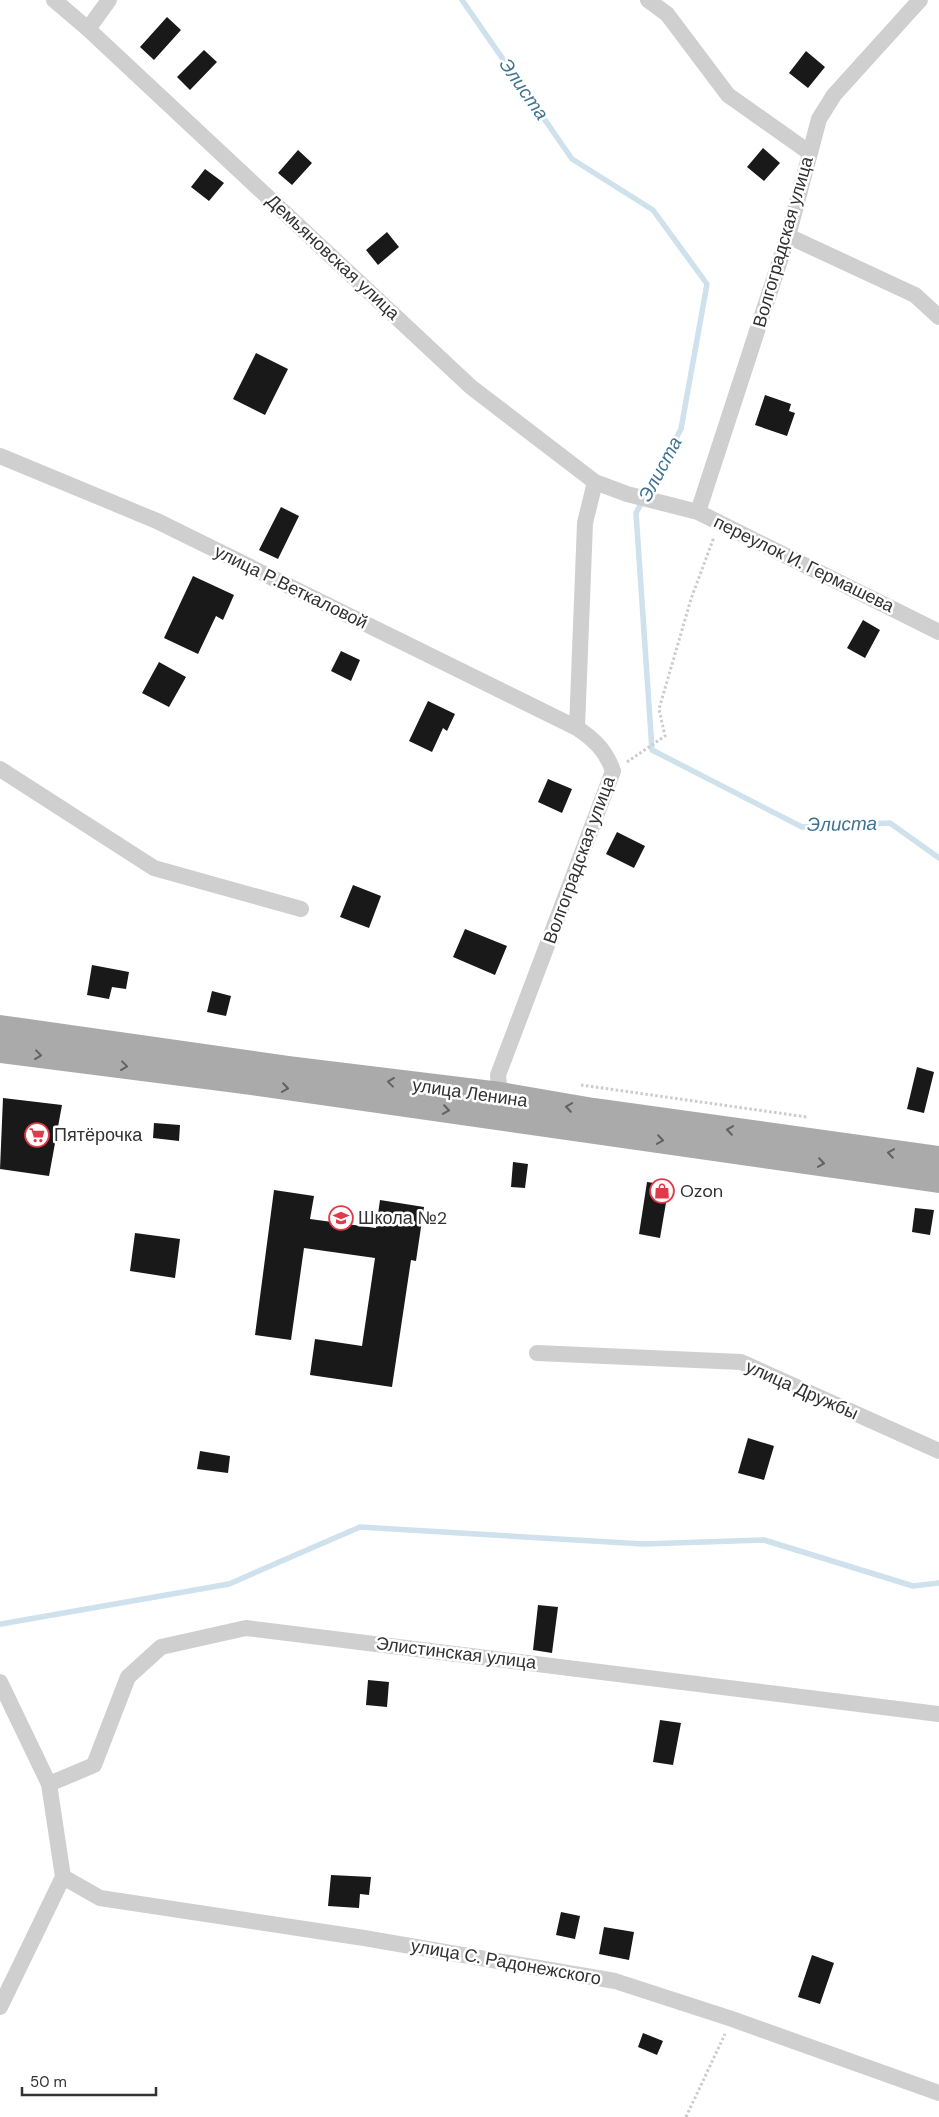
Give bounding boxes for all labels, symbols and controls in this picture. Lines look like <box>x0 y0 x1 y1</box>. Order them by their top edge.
water label: Элиста <box>494 53 554 125</box>
street label: Волгоградская улица <box>747 153 819 330</box>
street label: Демьяновская улица <box>261 189 406 326</box>
water label: Элиста <box>632 432 688 506</box>
street label: переулок И. Гермашева <box>710 510 899 619</box>
street label: улица Р.Веткаловой <box>210 539 372 635</box>
street label: Волгоградская улица <box>538 772 621 947</box>
water label: Элиста <box>807 811 877 837</box>
one-way arrow <box>34 1049 42 1059</box>
one-way arrow <box>121 1060 129 1071</box>
street label: улица Ленина <box>411 1073 530 1113</box>
one-way arrow <box>386 1077 394 1088</box>
one-way arrow <box>281 1082 290 1092</box>
one-way arrow <box>565 1102 573 1113</box>
one-way arrow <box>443 1104 451 1115</box>
supermarket icon: Пятёрочка <box>24 1122 50 1148</box>
place label: Пятёрочка <box>54 1123 143 1147</box>
one-way arrow <box>725 1125 733 1136</box>
one-way arrow <box>656 1134 664 1145</box>
one-way arrow <box>886 1148 895 1158</box>
one-way arrow <box>817 1157 825 1168</box>
shop icon: Ozon <box>649 1178 675 1204</box>
place label: Ozon <box>680 1179 723 1203</box>
school or university icon: Школа №2 <box>328 1205 354 1231</box>
place label: Школа №2 <box>358 1206 447 1230</box>
street label: улица Дружбы <box>742 1354 862 1426</box>
street label: Элистинская улица <box>374 1631 539 1675</box>
street label: улица С. Радонежского <box>409 1933 603 1991</box>
scale bar <box>22 2064 156 2096</box>
text: 50 m <box>30 2072 67 2092</box>

